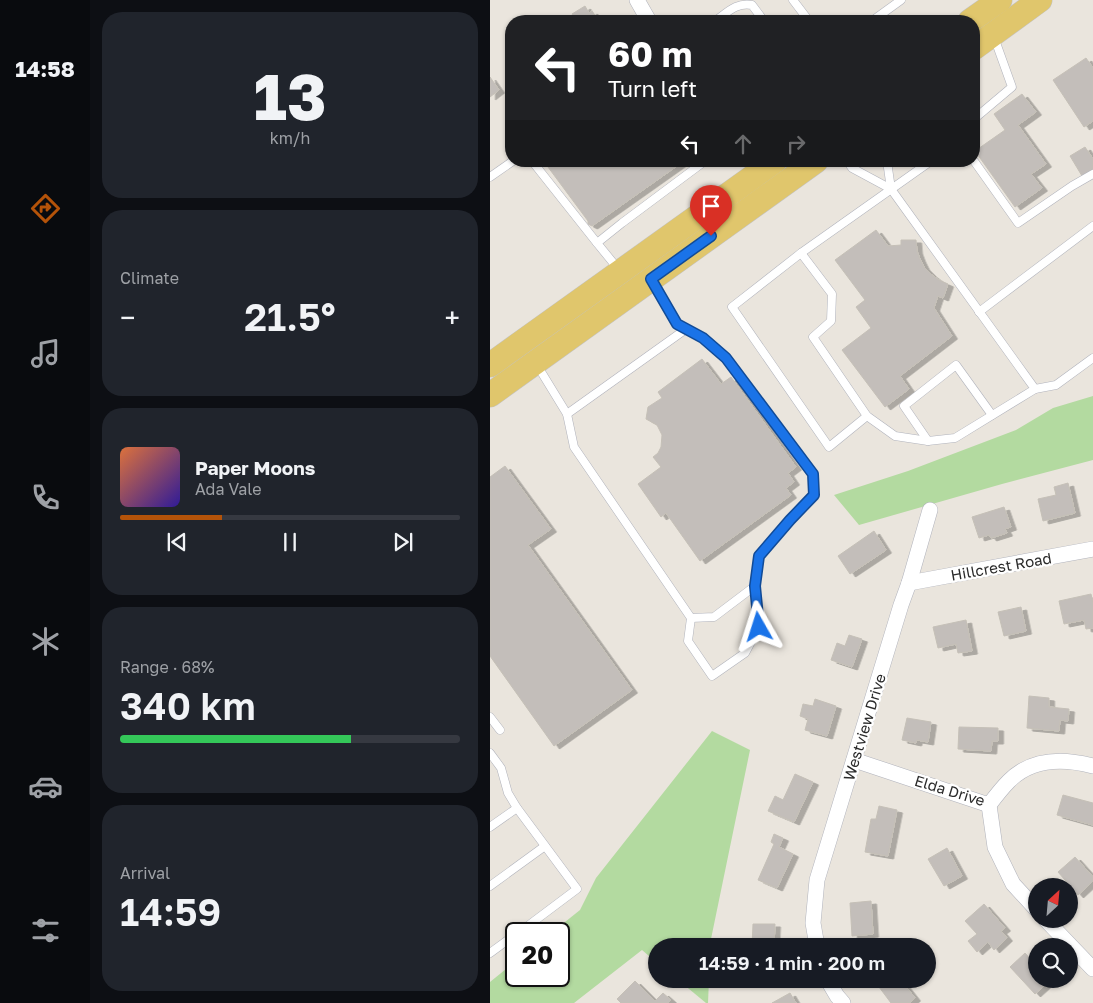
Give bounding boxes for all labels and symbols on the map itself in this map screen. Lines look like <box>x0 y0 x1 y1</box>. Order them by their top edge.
pin <box>690 185 732 236</box>
street label: Hillcrest Road <box>949 548 1053 584</box>
position arrow <box>732 600 784 652</box>
street label: Westview Drive <box>839 671 889 783</box>
street label: Elda Drive <box>913 771 988 809</box>
north arrow <box>1028 878 1078 928</box>
speed limit sign: 20 <box>505 922 570 987</box>

